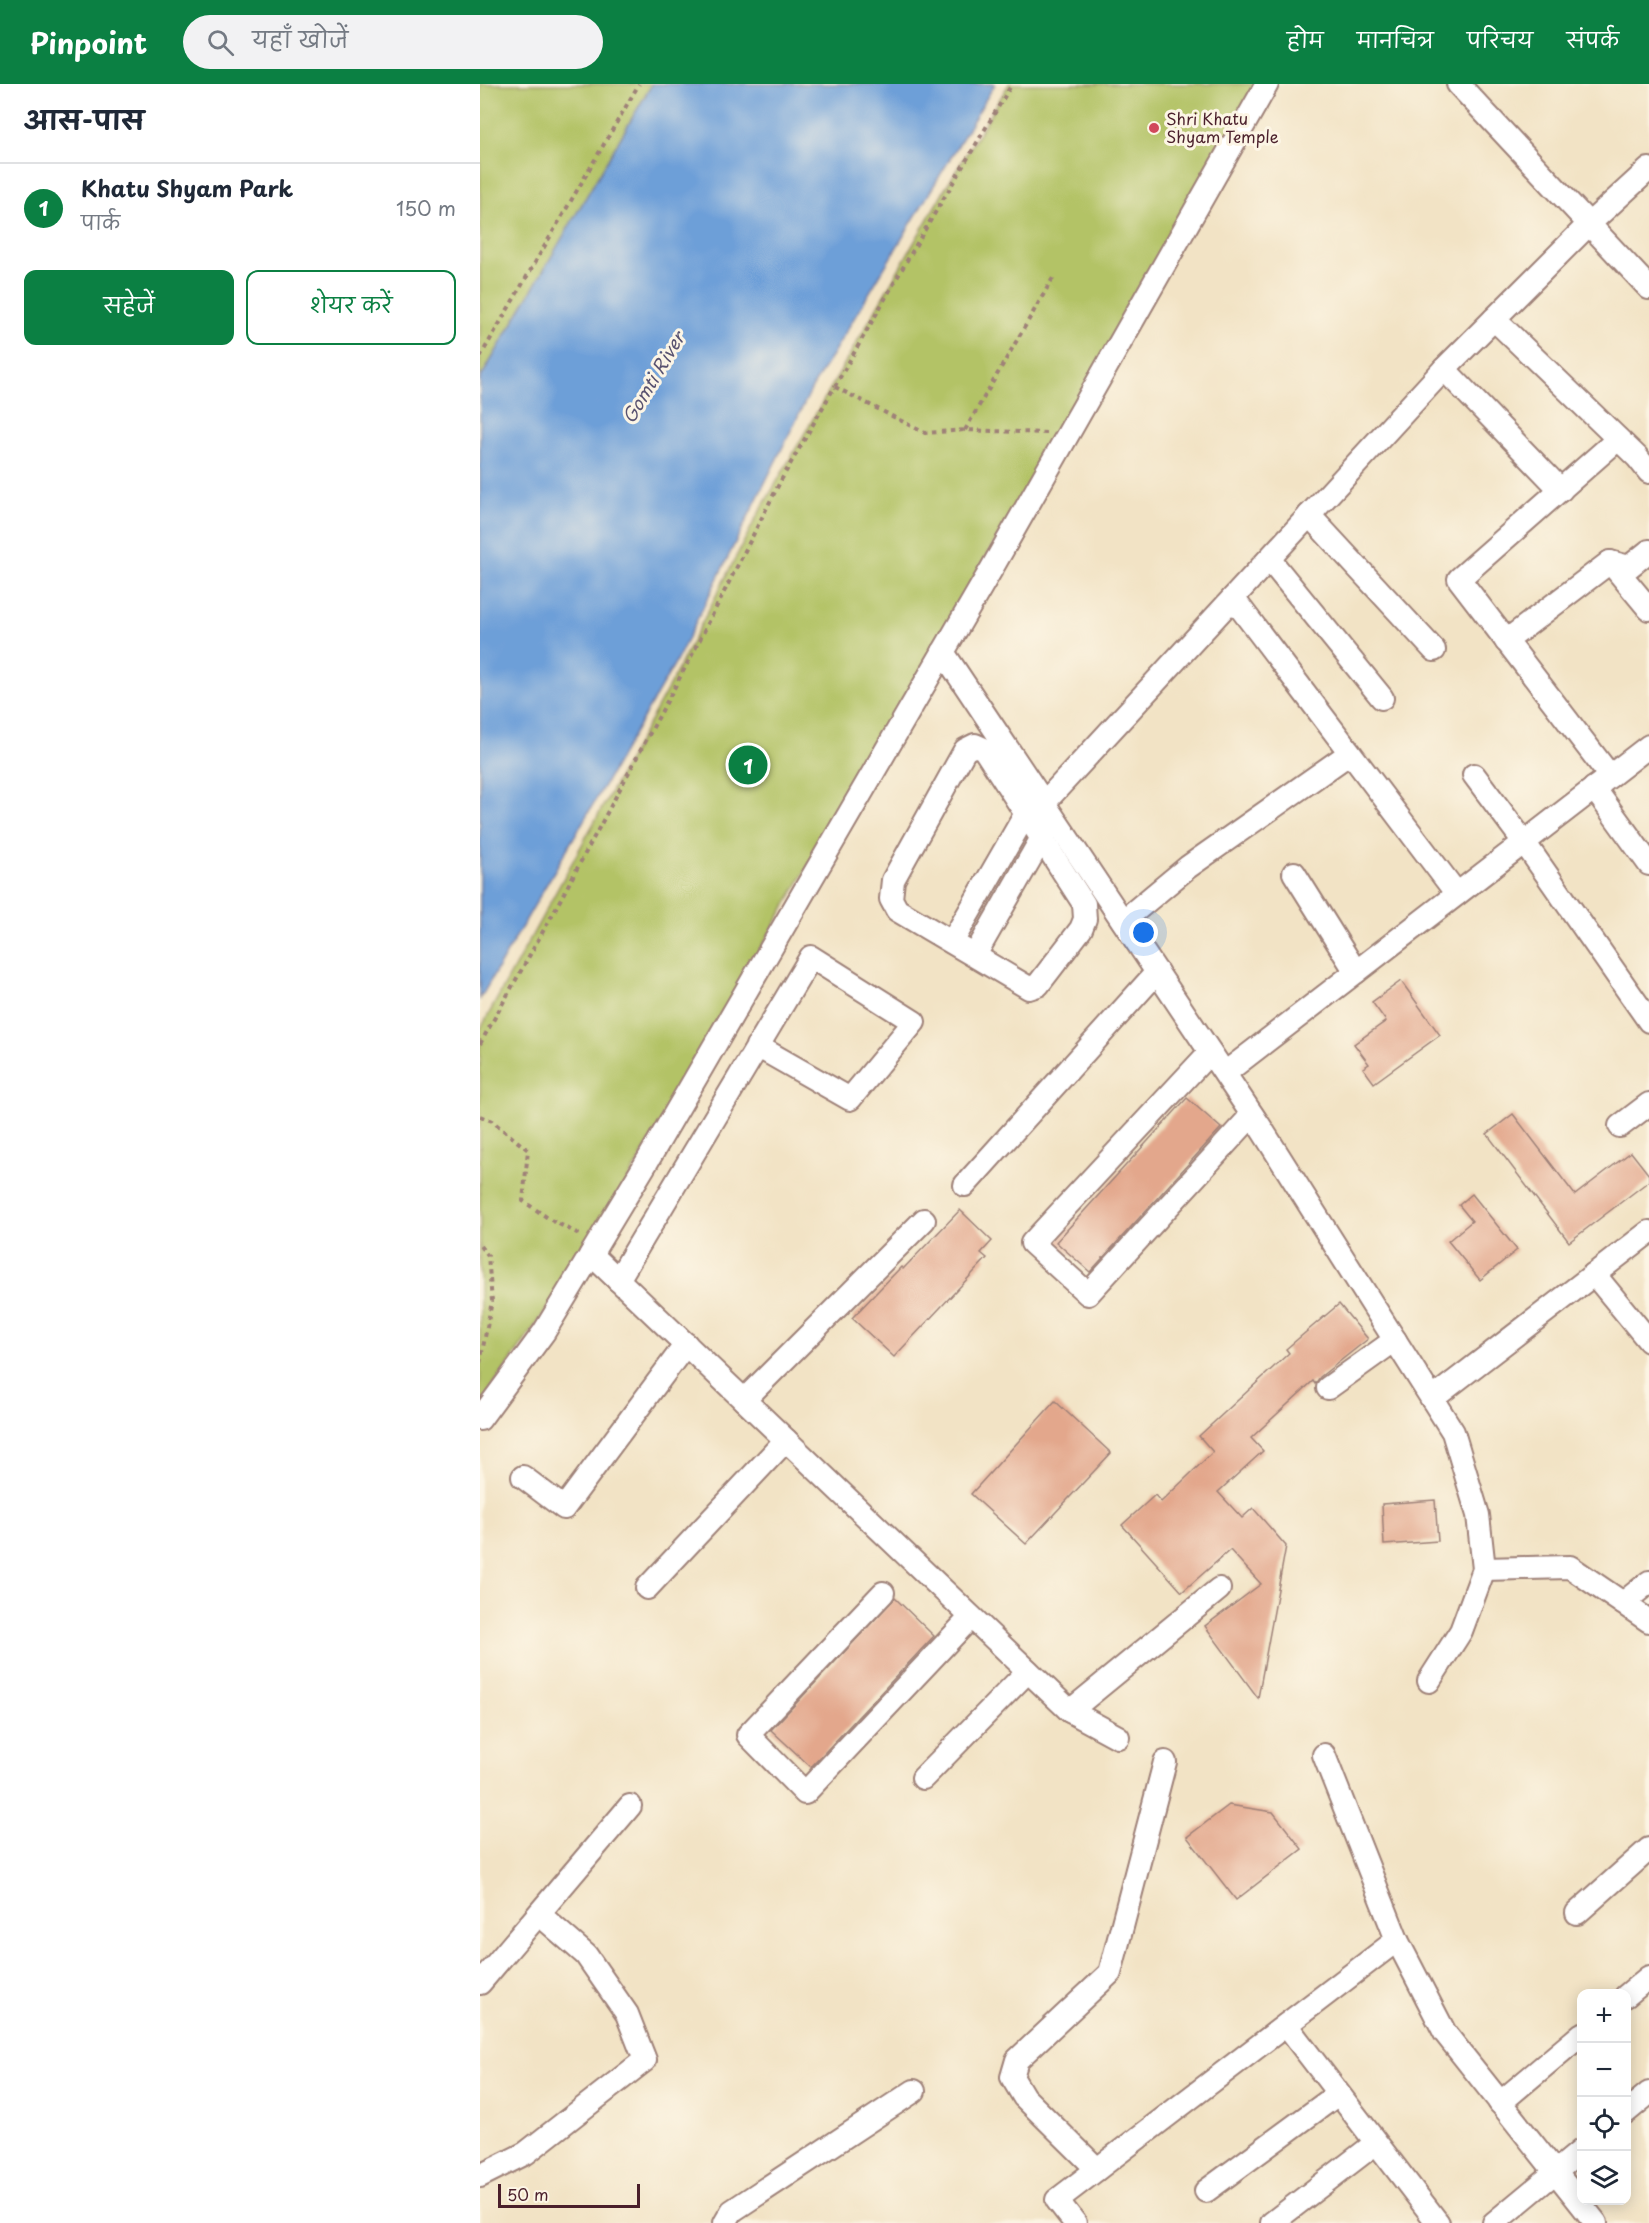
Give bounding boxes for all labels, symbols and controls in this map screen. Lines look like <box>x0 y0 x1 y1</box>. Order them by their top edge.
search box <box>183 15 603 69</box>
text: Pinpoint <box>30 21 147 64</box>
text: यहाँ खोजें <box>252 22 348 55</box>
text: होम <box>1287 23 1324 55</box>
text: मानचित्र <box>1357 23 1434 55</box>
text: परिचय <box>1467 23 1533 55</box>
text: संपर्क <box>1566 23 1619 55</box>
icon: search <box>204 26 237 59</box>
text: आस-पास <box>24 100 144 139</box>
place label: Shri Khatu Shyam Temple <box>1166 106 1279 148</box>
marker: Shri Khatu Shyam Temple <box>1147 121 1161 135</box>
text: Khatu Shyam Park <box>81 171 293 204</box>
text: 1 <box>39 193 48 223</box>
text: 150 m <box>396 193 456 223</box>
text: पार्क <box>81 207 120 237</box>
button: सहेजें <box>24 270 234 345</box>
button: शेयर करें <box>246 270 456 345</box>
water label: Gomti River <box>615 324 692 428</box>
pin: 1 <box>728 742 768 788</box>
your location <box>1129 918 1158 947</box>
map controls <box>1577 1989 1631 2205</box>
button: + <box>1577 1989 1631 2043</box>
button: − <box>1577 2043 1631 2097</box>
button: locate <box>1577 2097 1631 2151</box>
button: layers <box>1577 2151 1631 2205</box>
scale bar <box>498 2181 640 2208</box>
text: 50 m <box>507 2182 548 2206</box>

